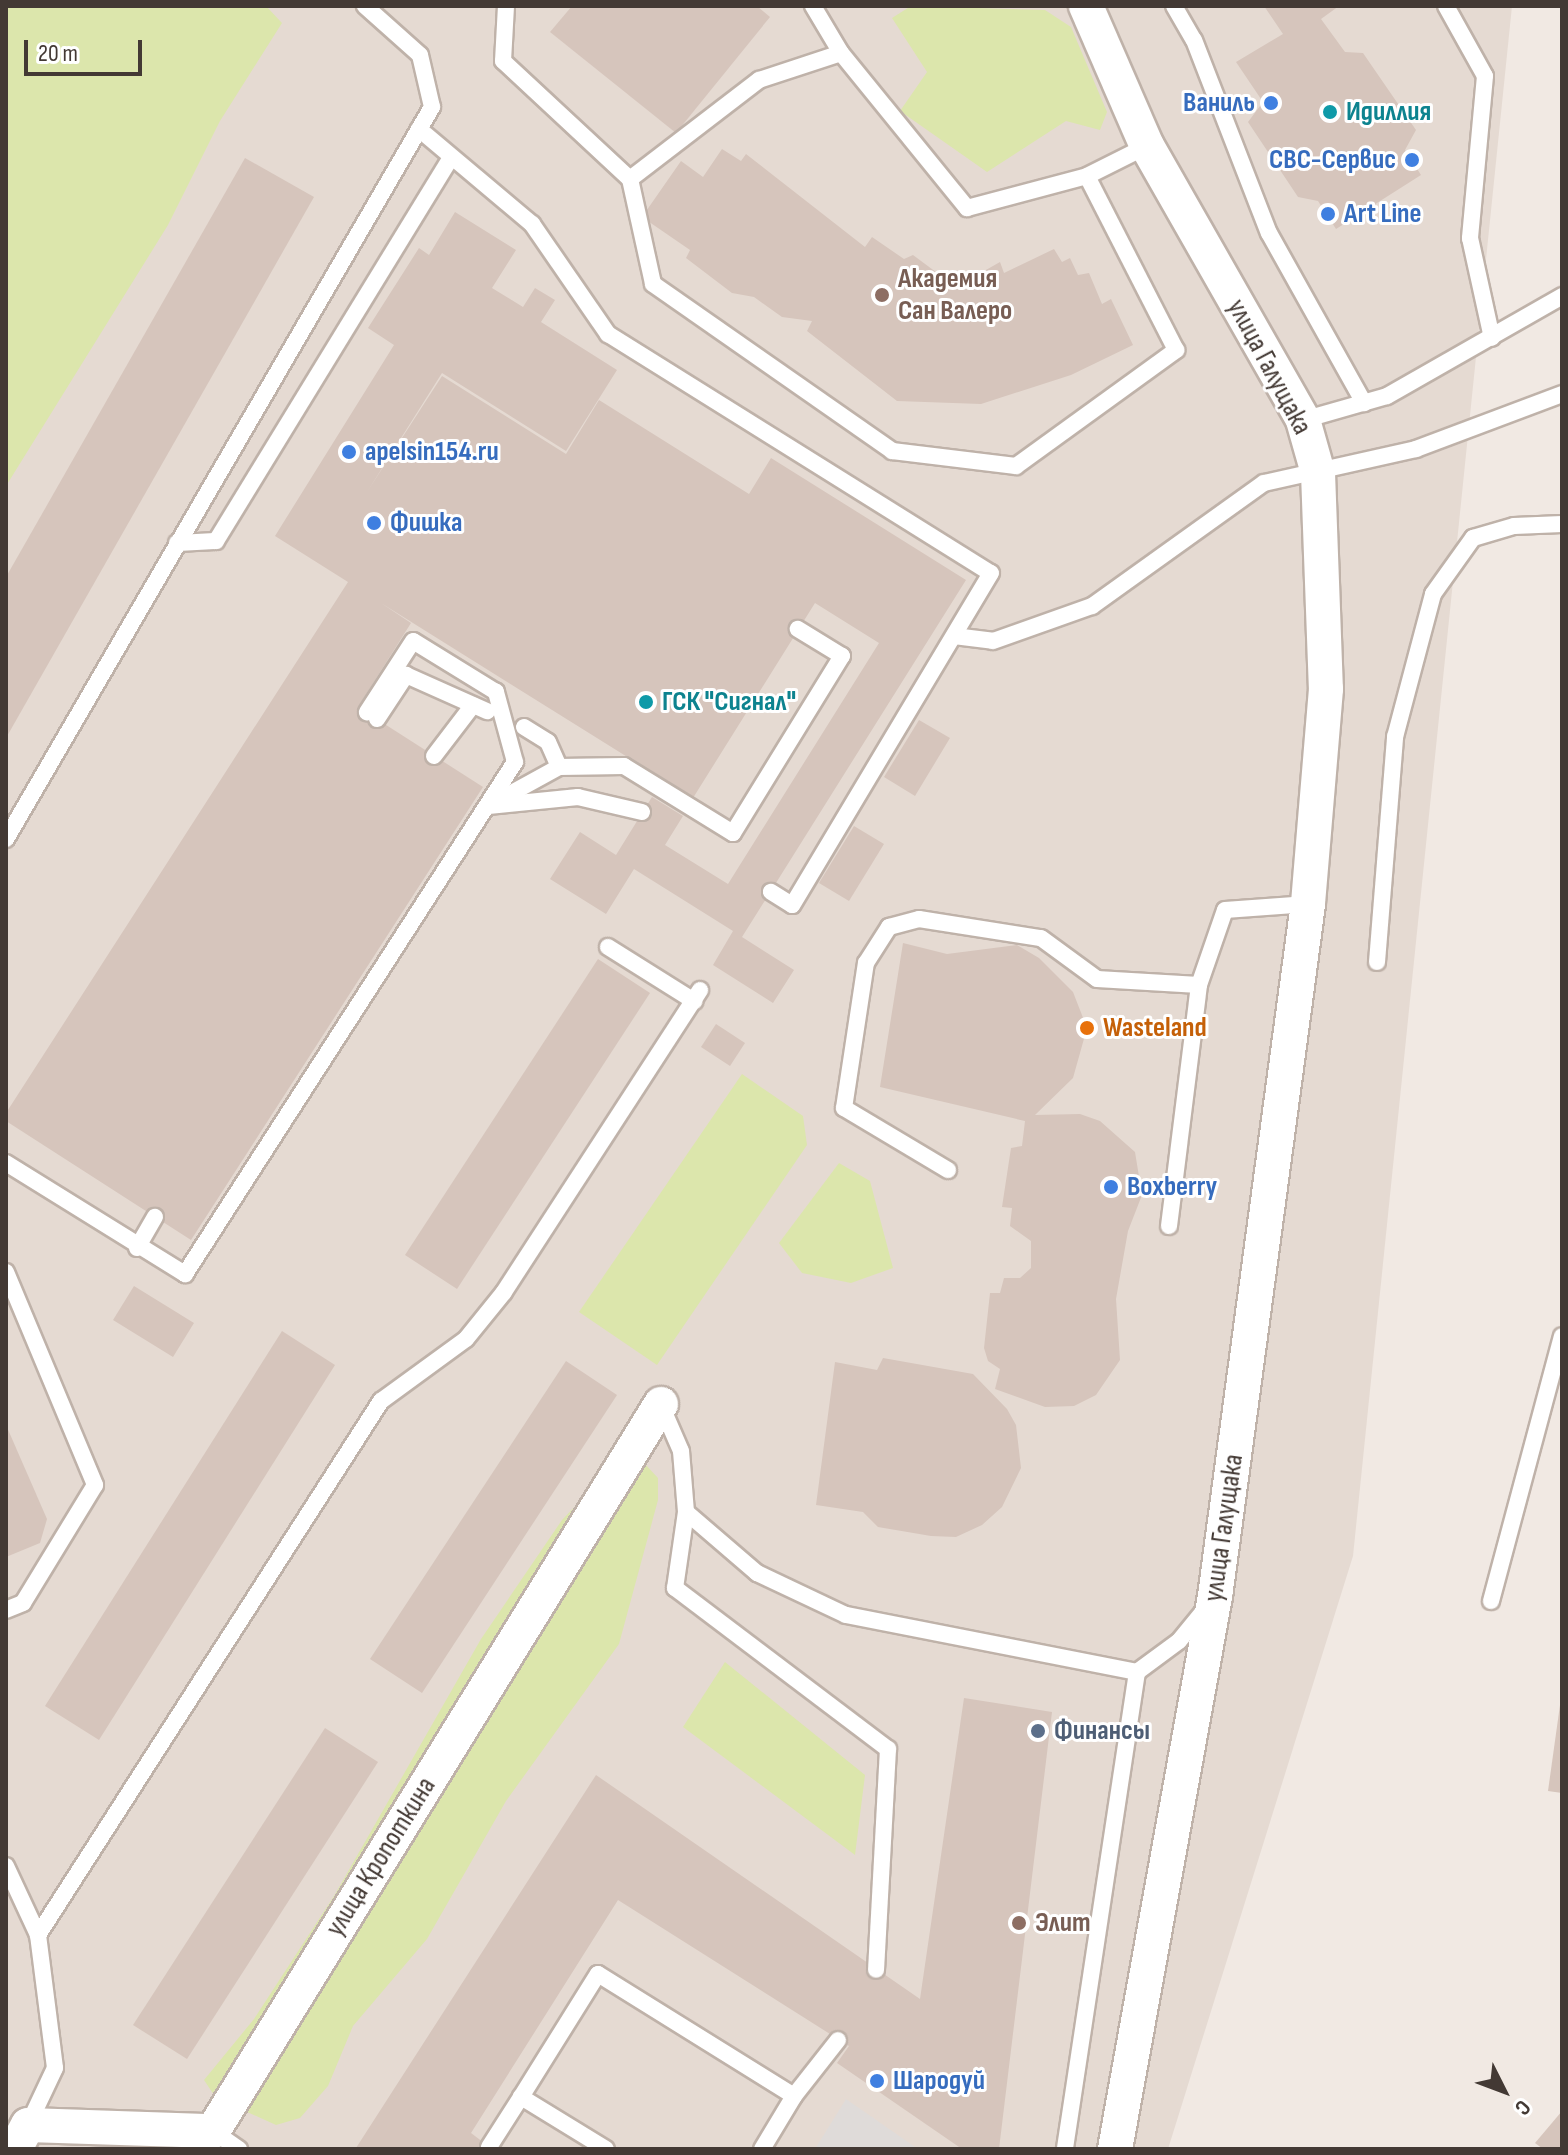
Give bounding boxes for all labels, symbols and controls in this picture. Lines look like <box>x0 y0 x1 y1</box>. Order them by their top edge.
scale bar <box>28 24 146 74</box>
text: 20 m <box>38 39 78 68</box>
place label: Ваниль <box>1183 86 1255 120</box>
marker: Ваниль <box>1262 94 1280 112</box>
place label: Идиллия <box>1346 95 1431 129</box>
marker: Идиллия <box>1321 103 1339 121</box>
place label: СВС-Сервис <box>1269 143 1396 177</box>
marker: СВС-Сервис <box>1403 151 1421 169</box>
place label: Art Line <box>1344 197 1421 231</box>
marker: Art Line <box>1319 205 1337 223</box>
place label: Академия Сан Валеро <box>898 262 1012 328</box>
marker: Академия Сан Валеро <box>873 286 891 304</box>
street label: улица Галущака <box>1219 294 1319 440</box>
place label: apelsin154.ru <box>365 435 499 469</box>
marker: apelsin154.ru <box>340 443 358 461</box>
place label: Фишка <box>390 506 462 540</box>
marker: Фишка <box>365 514 383 532</box>
place label: ГСК "Сигнал" <box>662 685 796 719</box>
marker: ГСК "Сигнал" <box>637 693 655 711</box>
place label: Wasteland <box>1103 1011 1207 1045</box>
marker: Wasteland <box>1078 1019 1096 1037</box>
place label: Boxberry <box>1127 1170 1217 1204</box>
marker: Boxberry <box>1102 1178 1120 1196</box>
street label: улица Галущака <box>1197 1452 1251 1604</box>
place label: Финансы <box>1054 1714 1150 1748</box>
marker: Финансы <box>1029 1722 1047 1740</box>
street label: улица Кропоткина <box>319 1771 443 1943</box>
place label: Элит <box>1035 1906 1091 1940</box>
marker: Элит <box>1010 1914 1028 1932</box>
north arrow <box>1464 2051 1544 2131</box>
place label: Шародуй <box>893 2064 985 2098</box>
marker: Шародуй <box>868 2072 886 2090</box>
text: С <box>1508 2094 1536 2121</box>

